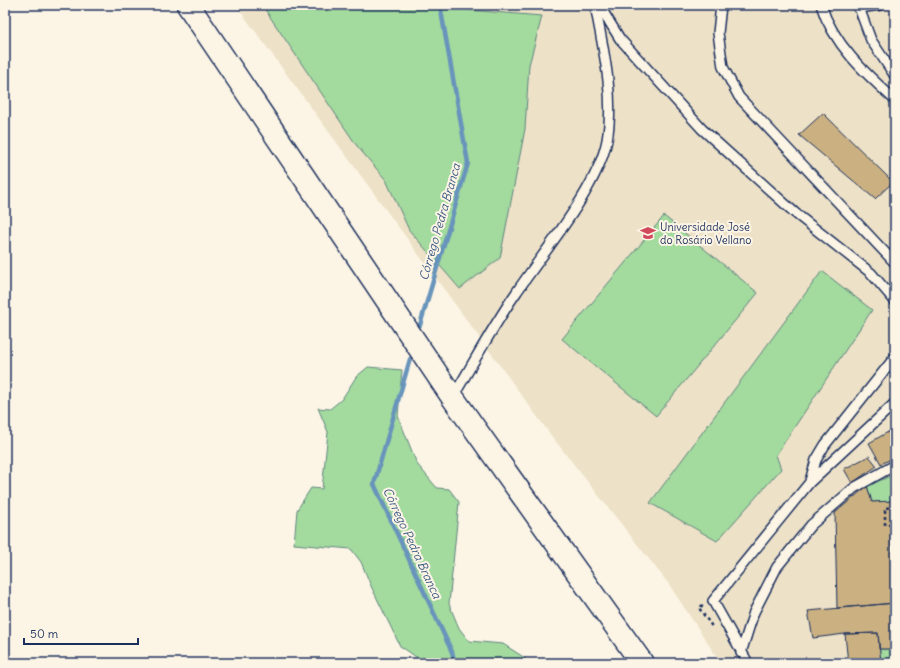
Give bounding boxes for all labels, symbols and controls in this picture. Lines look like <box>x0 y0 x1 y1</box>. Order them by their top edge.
water label: Córrego Pedra Branca <box>416 161 464 282</box>
place label: Universidade José do Rosário Vellano <box>660 220 752 247</box>
school or university icon: Universidade José do Rosário Vellano <box>639 224 657 242</box>
water label: Córrego Pedra Branca <box>380 485 445 602</box>
scale bar <box>24 620 138 646</box>
text: 50 m <box>30 626 59 641</box>

